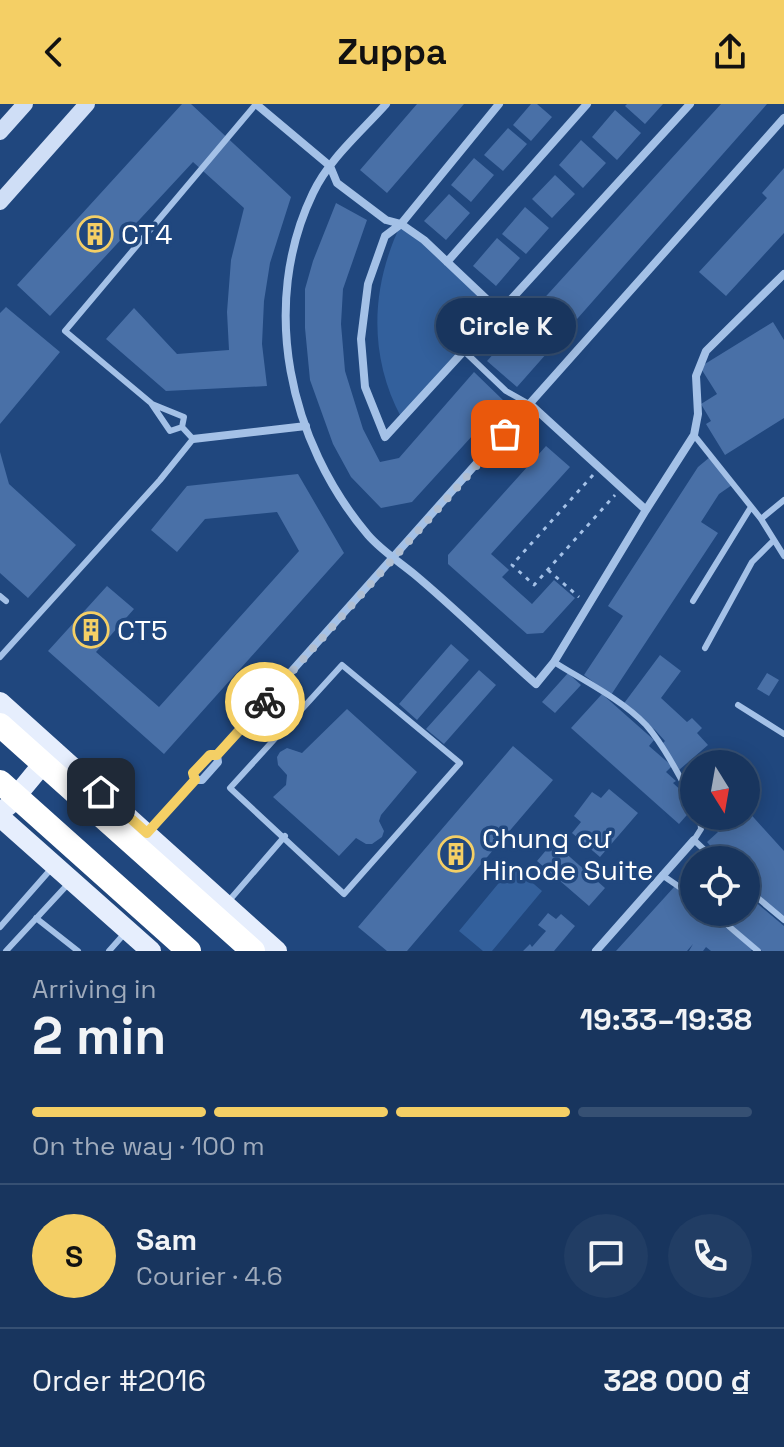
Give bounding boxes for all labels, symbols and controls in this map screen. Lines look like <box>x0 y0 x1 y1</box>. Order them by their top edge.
text: Zuppa <box>337 29 447 75</box>
icon: back <box>32 30 76 74</box>
icon: share <box>708 30 752 74</box>
building icon: CT4 <box>76 215 114 253</box>
place label: CT4 <box>121 216 172 252</box>
callout: Circle K <box>435 298 575 354</box>
text: Circle K <box>459 309 553 343</box>
pin <box>471 400 539 468</box>
icon: bag <box>483 412 527 456</box>
building icon: CT5 <box>72 611 110 649</box>
place label: CT5 <box>117 612 168 648</box>
courier <box>225 662 305 742</box>
icon: bike <box>243 680 287 724</box>
north arrow <box>680 750 760 830</box>
map controls <box>680 750 760 926</box>
pin <box>67 758 135 826</box>
icon: home <box>79 770 123 814</box>
place label: Chung cư Hinode Suite <box>482 820 654 888</box>
building icon: Chung cư Hinode Suite <box>437 835 475 873</box>
button: locate <box>680 846 760 926</box>
text: Arriving in <box>32 972 156 1006</box>
text: 19:33–19:38 <box>580 1000 752 1039</box>
text: 2 min <box>32 1003 166 1069</box>
text: On the way · 100 m <box>32 1129 265 1163</box>
button: chat <box>564 1214 648 1298</box>
button: phone <box>668 1214 752 1298</box>
text: Sam <box>136 1220 197 1259</box>
text: S <box>65 1237 83 1276</box>
text: Courier · 4.6 <box>136 1259 283 1293</box>
text: Order #2016 <box>32 1361 206 1400</box>
text: 328 000 ₫ <box>603 1361 752 1400</box>

